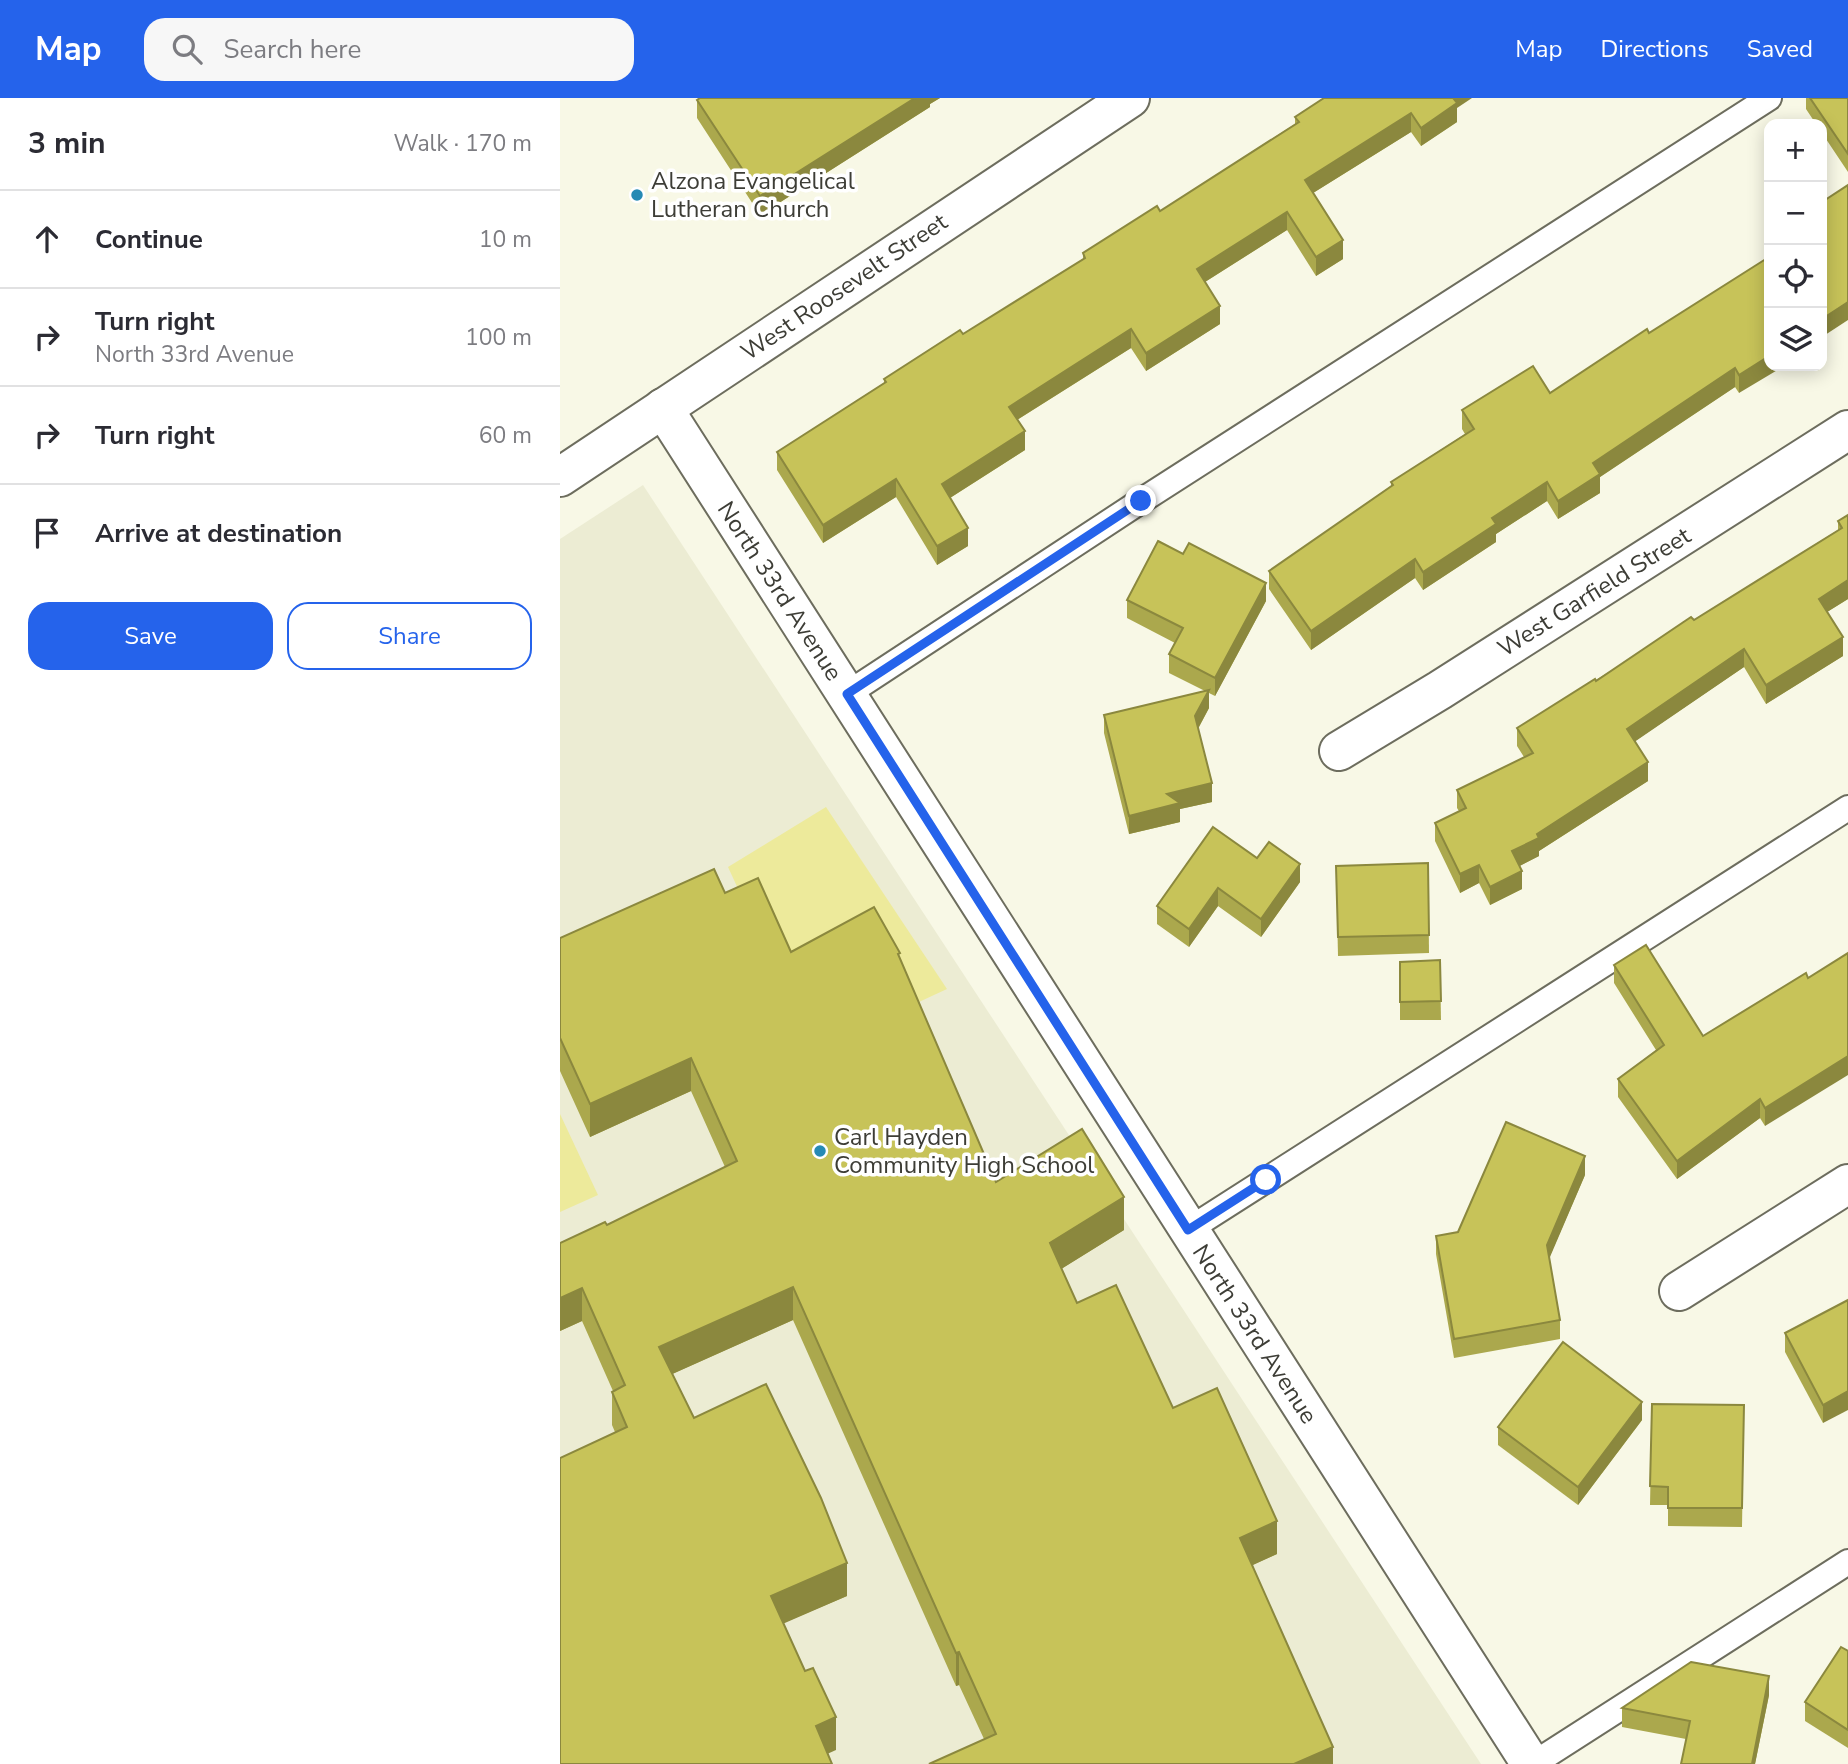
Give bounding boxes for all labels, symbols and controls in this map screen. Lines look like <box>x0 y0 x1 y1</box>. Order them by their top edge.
search box <box>144 18 634 81</box>
text: Map <box>35 27 102 72</box>
icon: search <box>168 30 206 68</box>
text: Search here <box>224 32 361 67</box>
text: Map <box>1515 33 1562 65</box>
text: Directions <box>1600 33 1709 65</box>
text: Saved <box>1747 33 1813 65</box>
map controls <box>1764 119 1827 371</box>
button: + <box>1764 119 1827 182</box>
text: 3 min <box>28 123 106 164</box>
text: Walk · 170 m <box>393 128 532 159</box>
place label: Alzona Evangelical Lutheran Church <box>651 165 855 225</box>
button: − <box>1764 182 1827 245</box>
marker: Alzona Evangelical Lutheran Church <box>629 187 645 203</box>
street label: West Roosevelt Street <box>735 206 954 368</box>
icon: ahead <box>28 220 66 258</box>
text: Continue <box>95 222 203 257</box>
text: 10 m <box>479 224 532 255</box>
button: locate <box>1764 245 1827 308</box>
text: Turn right <box>95 304 214 339</box>
button: layers <box>1764 308 1827 371</box>
icon: right <box>28 318 66 356</box>
text: 100 m <box>465 322 532 353</box>
text: North 33rd Avenue <box>95 339 294 370</box>
icon: right <box>28 416 66 454</box>
text: Turn right <box>95 418 214 453</box>
text: 60 m <box>479 420 532 451</box>
route end <box>1125 485 1156 516</box>
street label: North 33rd Avenue <box>710 495 850 687</box>
icon: arrive <box>28 514 66 552</box>
text: Arrive at destination <box>95 516 342 551</box>
street label: West Garfield Street <box>1491 519 1697 664</box>
button: Save <box>28 602 273 670</box>
button: Share <box>287 602 532 670</box>
place label: Carl Hayden Community High School <box>834 1121 1094 1181</box>
marker: Carl Hayden Community High School <box>812 1143 828 1159</box>
route start <box>1250 1164 1281 1195</box>
street label: North 33rd Avenue <box>1185 1238 1325 1430</box>

